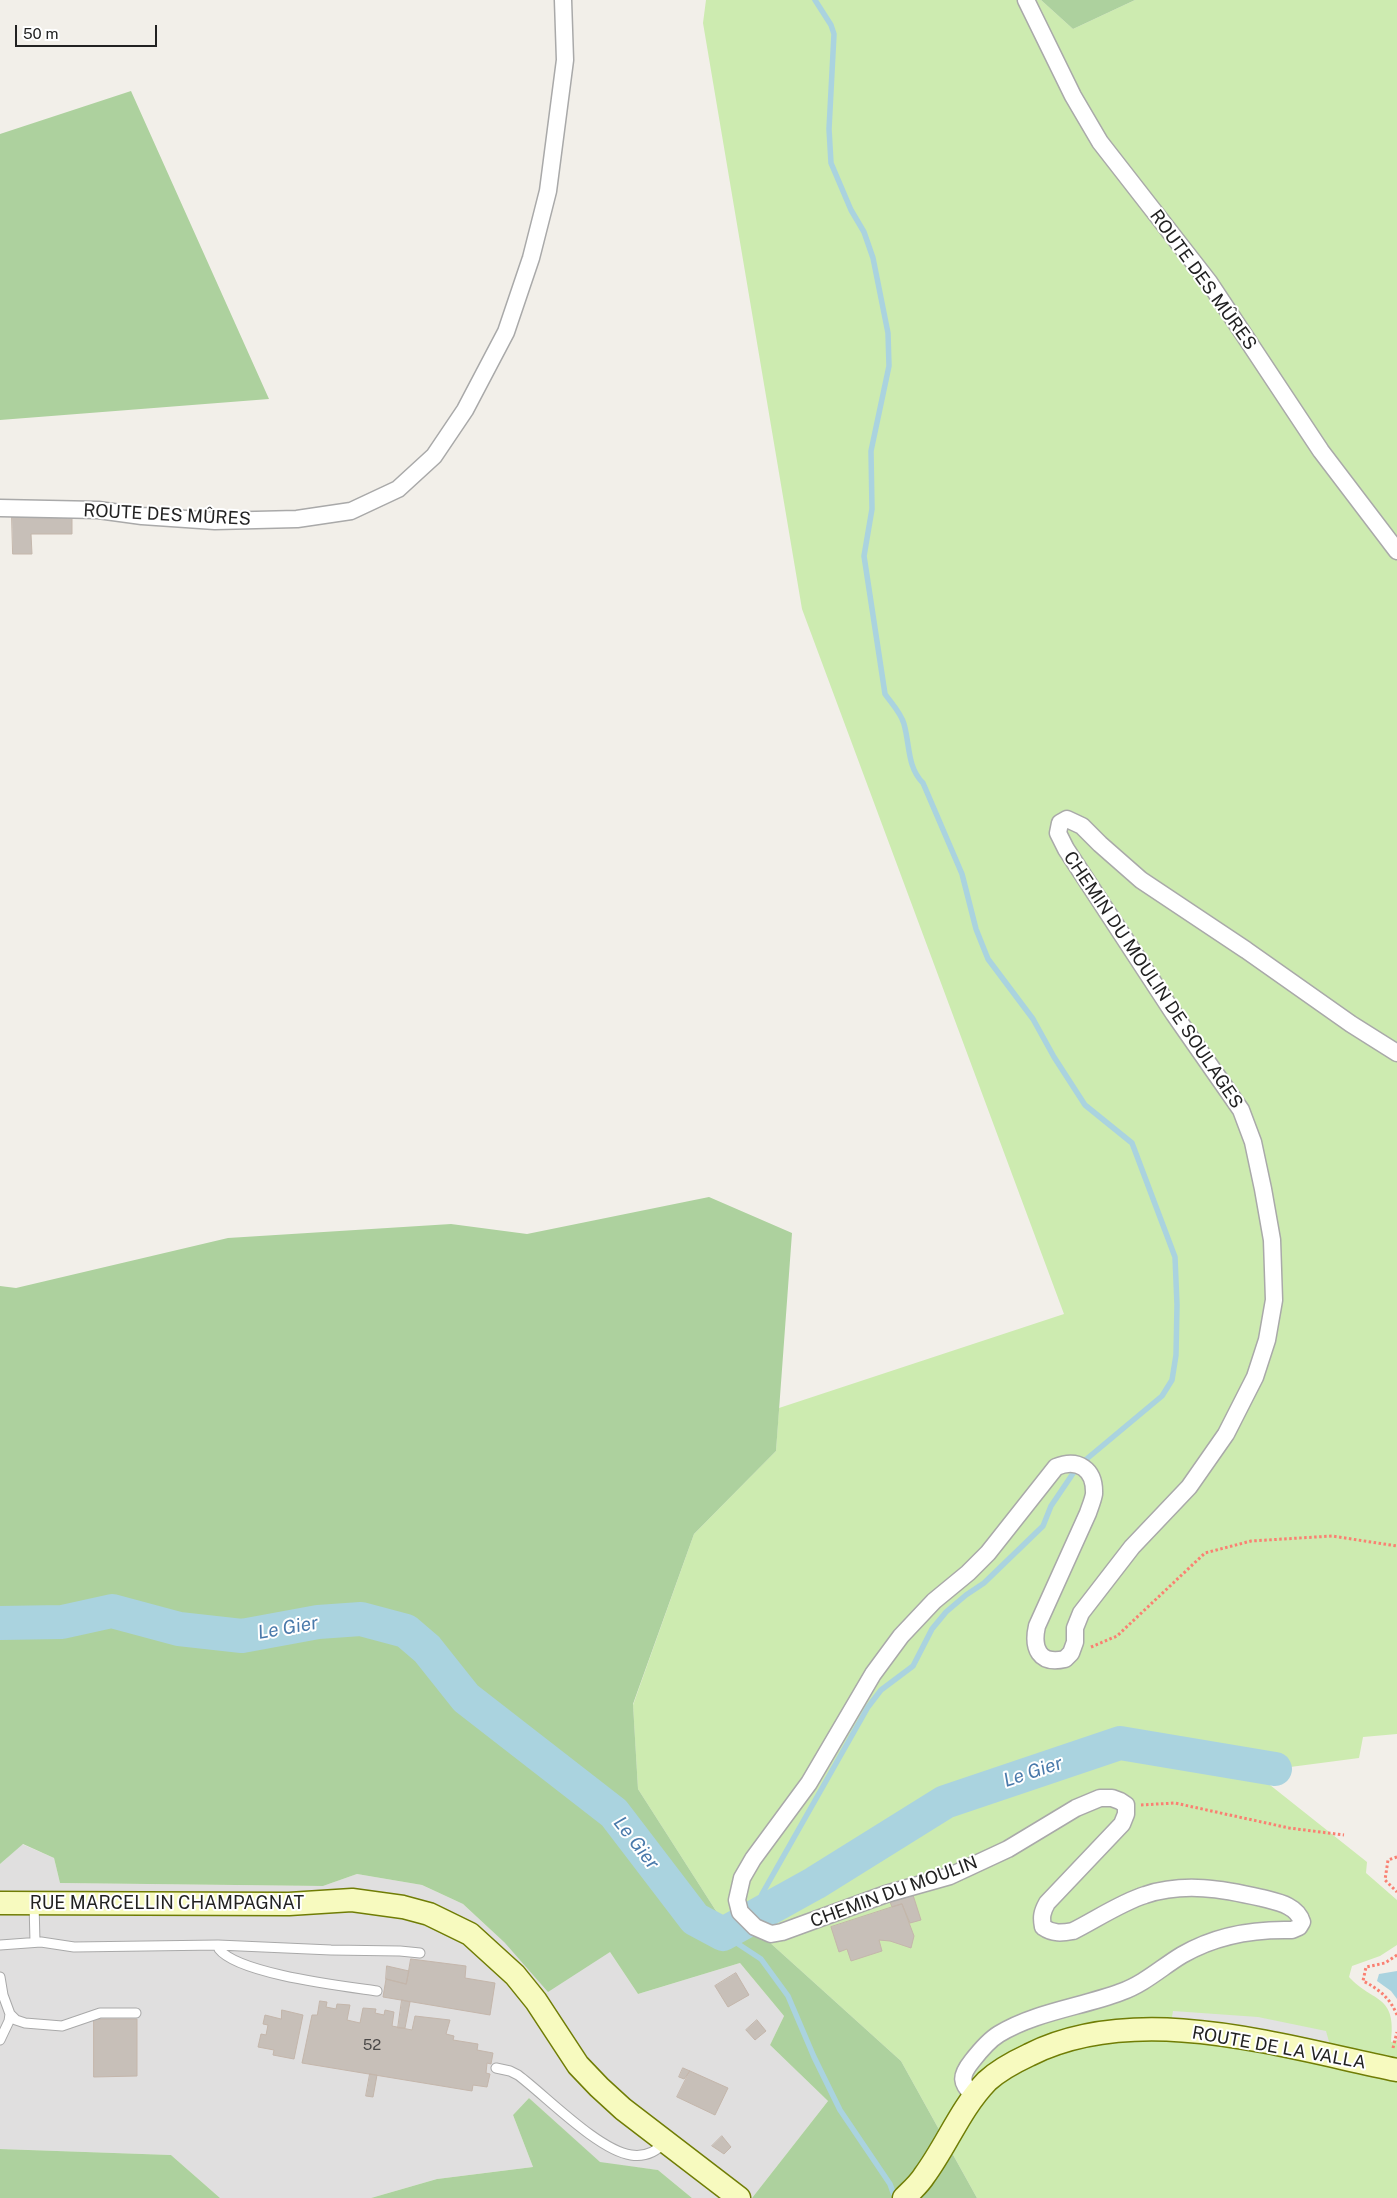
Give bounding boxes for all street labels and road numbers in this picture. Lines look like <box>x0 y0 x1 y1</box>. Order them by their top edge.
street label: ROUTE DES MÛRES <box>1145 206 1261 354</box>
street label: ROUTE DES MÛRES <box>83 500 251 530</box>
street label: CHEMIN DU MOULIN DE SOULAGES <box>1059 847 1247 1113</box>
street label: CHEMIN DU MOULIN <box>807 1852 981 1932</box>
street label: RUE MARCELLIN CHAMPAGNAT <box>30 1892 304 1914</box>
street label: ROUTE DE LA VALLA <box>1190 2022 1368 2074</box>

